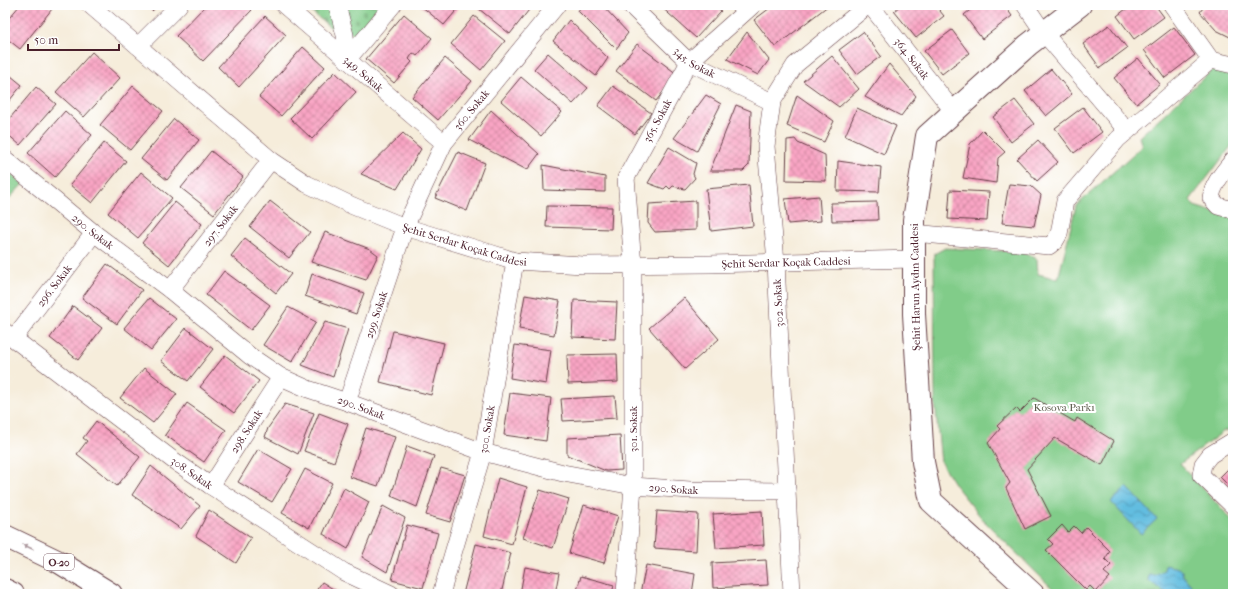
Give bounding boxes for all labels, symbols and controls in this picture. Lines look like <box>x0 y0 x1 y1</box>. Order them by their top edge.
scale bar <box>28 26 119 52</box>
text: 50 m <box>34 33 58 47</box>
street label: 364. Sokak <box>891 35 932 82</box>
street label: 345. Sokak <box>671 45 718 81</box>
street label: 349. Sokak <box>340 53 386 95</box>
street label: 360. Sokak <box>451 87 492 133</box>
street label: 365. Sokak <box>641 97 675 145</box>
street label: 297. Sokak <box>201 202 241 249</box>
street label: 290. Sokak <box>69 211 116 253</box>
street label: Şehit Serdar Koçak Caddesi <box>401 221 528 269</box>
street label: Şehit Harun Aydın Caddesi <box>908 222 923 351</box>
street label: Şehit Serdar Koçak Caddesi <box>721 255 852 271</box>
street label: 296. Sokak <box>34 262 75 309</box>
street label: 302. Sokak <box>771 278 786 327</box>
street label: 299. Sokak <box>362 289 390 340</box>
street label: 290. Sokak <box>336 393 387 423</box>
park label: Kosova Parkı <box>1034 401 1095 414</box>
street label: 300. Sokak <box>477 404 498 455</box>
street label: 301. Sokak <box>627 405 640 452</box>
street label: 298. Sokak <box>228 407 265 456</box>
street label: 308. Sokak <box>168 454 215 492</box>
street label: 290. Sokak <box>648 481 699 497</box>
one-way arrow <box>22 544 34 550</box>
road number: O-20 <box>44 554 74 570</box>

